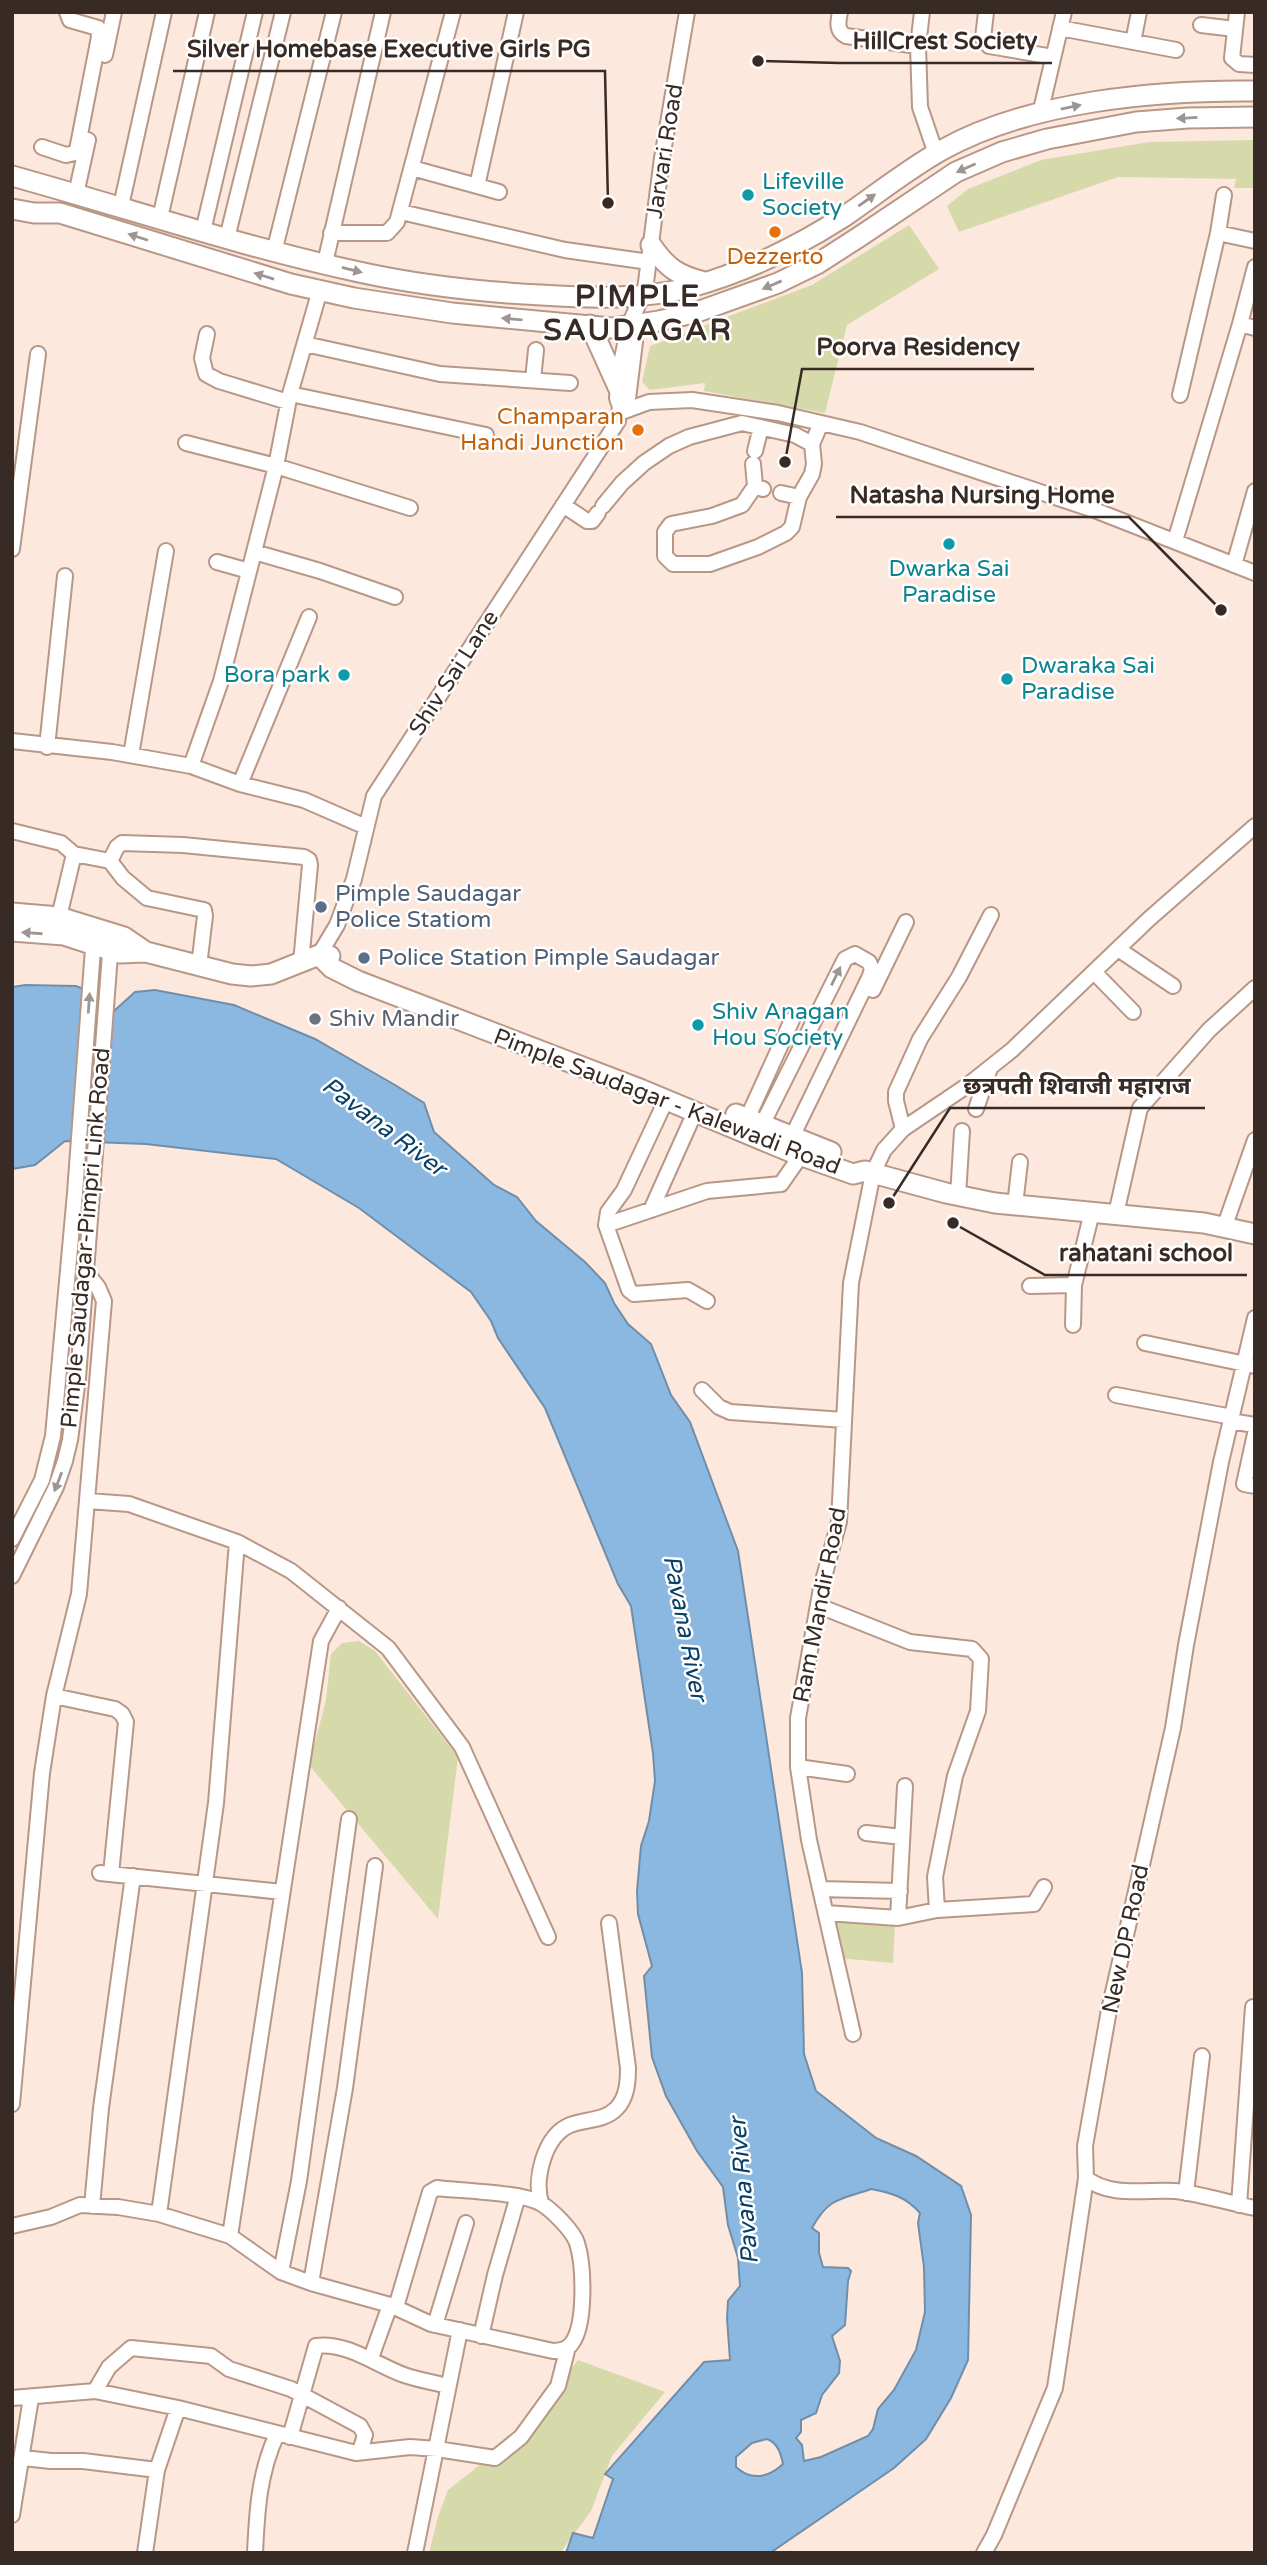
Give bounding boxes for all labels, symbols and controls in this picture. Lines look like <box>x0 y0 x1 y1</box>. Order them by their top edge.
callout: HillCrest Society <box>839 18 1052 63</box>
callout: Silver Homebase Executive Girls PG <box>173 26 605 71</box>
text: HillCrest Society <box>853 27 1038 56</box>
text: Silver Homebase Executive Girls PG <box>187 35 591 64</box>
street label: Jarvari Road <box>641 82 689 220</box>
one-way arrow <box>1060 101 1082 112</box>
one-way arrow <box>1175 113 1197 124</box>
one-way arrow <box>956 162 976 174</box>
place label: Lifeville Society <box>762 168 844 222</box>
marker: Lifeville Society <box>740 187 756 203</box>
one-way arrow <box>858 193 876 207</box>
marker: Dezzerto <box>767 224 783 240</box>
one-way arrow <box>128 231 149 242</box>
place label: Dezzerto <box>726 243 824 271</box>
one-way arrow <box>341 265 363 276</box>
one-way arrow <box>254 270 275 280</box>
district label: PIMPLE SAUDAGAR <box>543 278 733 349</box>
one-way arrow <box>761 280 782 291</box>
one-way arrow <box>501 313 523 324</box>
callout: Poorva Residency <box>802 324 1034 369</box>
text: Poorva Residency <box>816 333 1020 362</box>
place label: Champaran Handi Junction <box>460 403 624 457</box>
marker: Champaran Handi Junction <box>630 422 646 438</box>
callout: Natasha Nursing Home <box>836 472 1129 517</box>
text: Natasha Nursing Home <box>849 481 1115 510</box>
marker: Dwarka Sai Paradise <box>941 536 957 552</box>
place label: Dwarka Sai Paradise <box>888 555 1010 609</box>
street label: Shiv Sai Lane <box>403 605 505 741</box>
place label: Dwaraka Sai Paradise <box>1021 652 1155 706</box>
place label: Bora park <box>224 661 330 689</box>
marker: Bora park <box>336 667 352 683</box>
marker: Dwaraka Sai Paradise <box>999 671 1015 687</box>
place label: Pimple Saudagar Police Statiom <box>335 880 521 934</box>
marker: Pimple Saudagar Police Statiom <box>313 899 329 915</box>
one-way arrow <box>21 927 43 938</box>
place label: Police Station Pimple Saudagar <box>378 944 720 972</box>
marker: Police Station Pimple Saudagar <box>356 950 372 966</box>
one-way arrow <box>830 966 841 986</box>
one-way arrow <box>84 992 95 1014</box>
place label: Shiv Anagan Hou Society <box>712 998 849 1052</box>
place label: Shiv Mandir <box>329 1005 459 1033</box>
marker: Shiv Mandir <box>307 1011 323 1027</box>
marker: Shiv Anagan Hou Society <box>690 1017 706 1033</box>
street label: Pimple Saudagar - Kalewadi Road <box>490 1023 844 1181</box>
street label: Pimple Saudagar-Pimpri Link Road <box>55 1047 117 1429</box>
callout: छत्रपती शिवाजी महाराज <box>950 1063 1205 1108</box>
water label: Pavana River <box>316 1071 454 1185</box>
text: छत्रपती शिवाजी महाराज <box>963 1072 1192 1101</box>
callout: rahatani school <box>1045 1230 1247 1275</box>
text: rahatani school <box>1059 1239 1233 1268</box>
one-way arrow <box>52 1471 63 1492</box>
street label: Ram Mandir Road <box>787 1505 853 1705</box>
water label: Pavana River <box>657 1553 714 1706</box>
street label: New DP Road <box>1097 1862 1155 2016</box>
water label: Pavana River <box>723 2113 765 2266</box>

